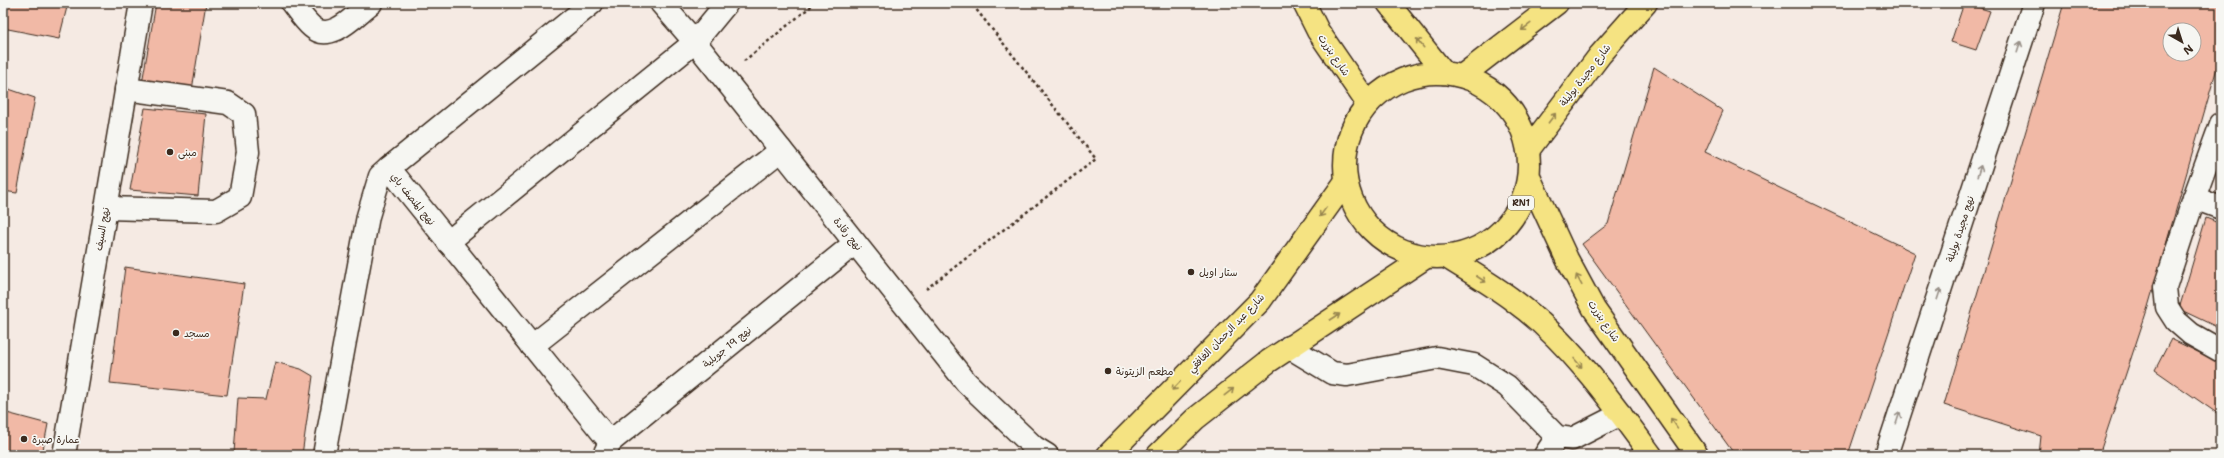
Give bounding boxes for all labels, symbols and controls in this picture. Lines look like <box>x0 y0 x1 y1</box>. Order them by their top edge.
one-way arrow <box>1521 22 1532 31</box>
north arrow <box>2162 22 2202 62</box>
street label: شارع بنزرت <box>1314 32 1353 79</box>
one-way arrow <box>1415 37 1424 48</box>
street label: شارع مجيدة بوليلة <box>1557 41 1614 109</box>
text: N <box>2180 41 2196 58</box>
one-way arrow <box>2016 42 2024 54</box>
one-way arrow <box>1548 113 1556 124</box>
place label: مبنى <box>178 146 197 160</box>
marker: مبنى <box>165 147 175 157</box>
one-way arrow <box>1976 164 1983 177</box>
street label: نهج المنصف باي <box>386 170 438 229</box>
street label: نهج مجيدة بوليلة <box>1943 194 1978 264</box>
road number: RN1 <box>1508 196 1534 210</box>
street label: نهج السيف <box>92 206 113 252</box>
one-way arrow <box>1318 207 1327 218</box>
street label: نهج رقادة <box>830 215 865 254</box>
place label: ستار اويل <box>1199 266 1238 279</box>
marker: ستار اويل <box>1186 267 1196 277</box>
one-way arrow <box>1475 275 1486 283</box>
one-way arrow <box>1574 275 1582 287</box>
one-way arrow <box>1935 289 1943 301</box>
street label: شارع عبد الرحمان الغافقي <box>1185 291 1269 377</box>
street label: شارع بنزرت <box>1584 298 1623 345</box>
one-way arrow <box>1329 313 1340 321</box>
street label: نهج 19 جويلية <box>700 323 755 371</box>
place label: مسجد <box>184 327 210 340</box>
marker: مسجد <box>171 328 181 338</box>
one-way arrow <box>1574 358 1583 369</box>
place label: مطعم الزيتونة <box>1116 365 1173 379</box>
marker: مطعم الزيتونة <box>1103 366 1113 376</box>
one-way arrow <box>1171 381 1181 391</box>
one-way arrow <box>1223 388 1234 396</box>
one-way arrow <box>1895 412 1902 425</box>
one-way arrow <box>1670 418 1678 429</box>
place label: عمارة صبرة <box>32 433 80 446</box>
marker: عمارة صبرة <box>19 434 29 444</box>

